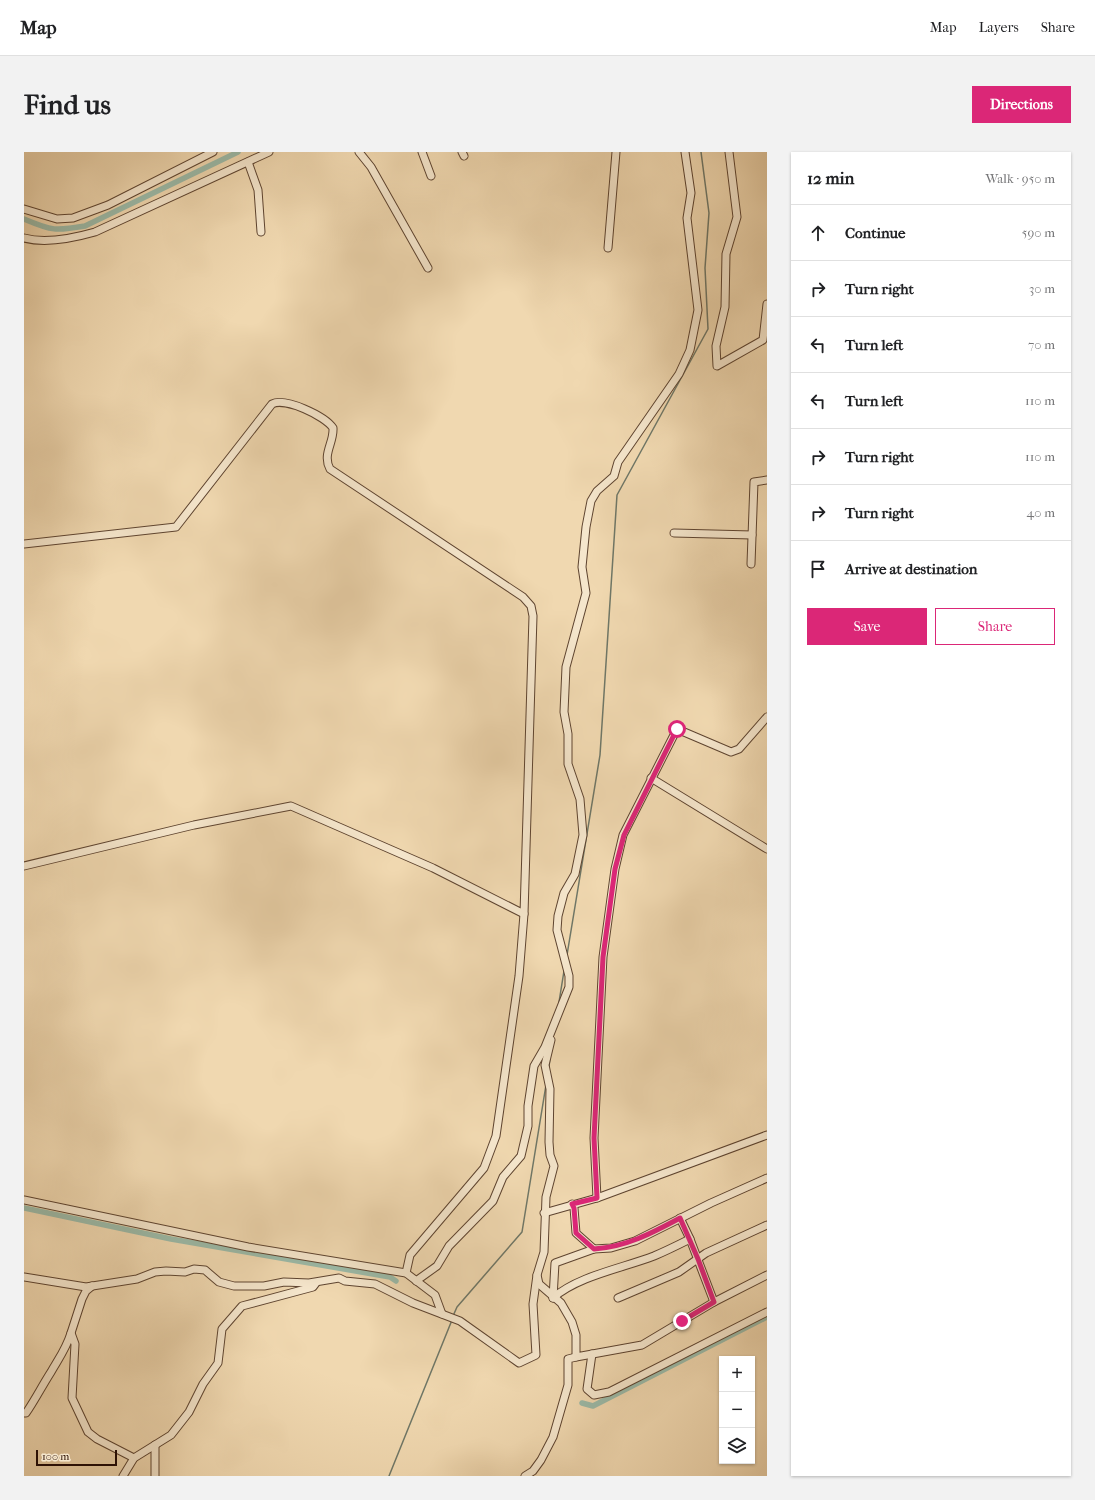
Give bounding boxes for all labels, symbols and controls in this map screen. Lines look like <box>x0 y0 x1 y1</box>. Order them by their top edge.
text: Map <box>20 17 56 39</box>
text: Map <box>930 19 957 36</box>
text: Layers <box>979 19 1019 36</box>
text: Share <box>1041 19 1075 36</box>
button: Directions <box>972 86 1071 123</box>
text: Find us <box>24 88 111 121</box>
text: 12 min <box>807 168 854 188</box>
text: Walk · 950 m <box>985 171 1055 186</box>
icon: ahead <box>807 222 829 244</box>
text: Continue <box>845 224 905 242</box>
text: 590 m <box>1022 225 1055 240</box>
icon: right <box>807 278 829 300</box>
text: Turn right <box>845 280 914 298</box>
text: 30 m <box>1029 281 1055 296</box>
icon: left <box>807 334 829 356</box>
text: Turn left <box>845 336 903 354</box>
text: 70 m <box>1028 337 1055 352</box>
icon: left <box>807 390 829 412</box>
text: Turn left <box>845 392 903 410</box>
text: 110 m <box>1025 393 1055 408</box>
icon: right <box>807 446 829 468</box>
text: Turn right <box>845 448 914 466</box>
text: 110 m <box>1025 449 1055 464</box>
icon: right <box>807 502 829 524</box>
text: Turn right <box>845 504 914 522</box>
text: 40 m <box>1027 505 1055 520</box>
icon: arrive <box>807 558 829 580</box>
text: Arrive at destination <box>845 560 977 578</box>
button: Save <box>807 608 927 645</box>
button: Share <box>935 608 1055 645</box>
route start <box>668 720 686 738</box>
route end <box>673 1312 691 1330</box>
map controls <box>719 1356 755 1464</box>
button: + <box>719 1356 755 1392</box>
button: − <box>719 1392 755 1428</box>
button: layers <box>719 1428 755 1464</box>
scale bar <box>36 1448 117 1467</box>
text: 100 m <box>42 1450 70 1463</box>

